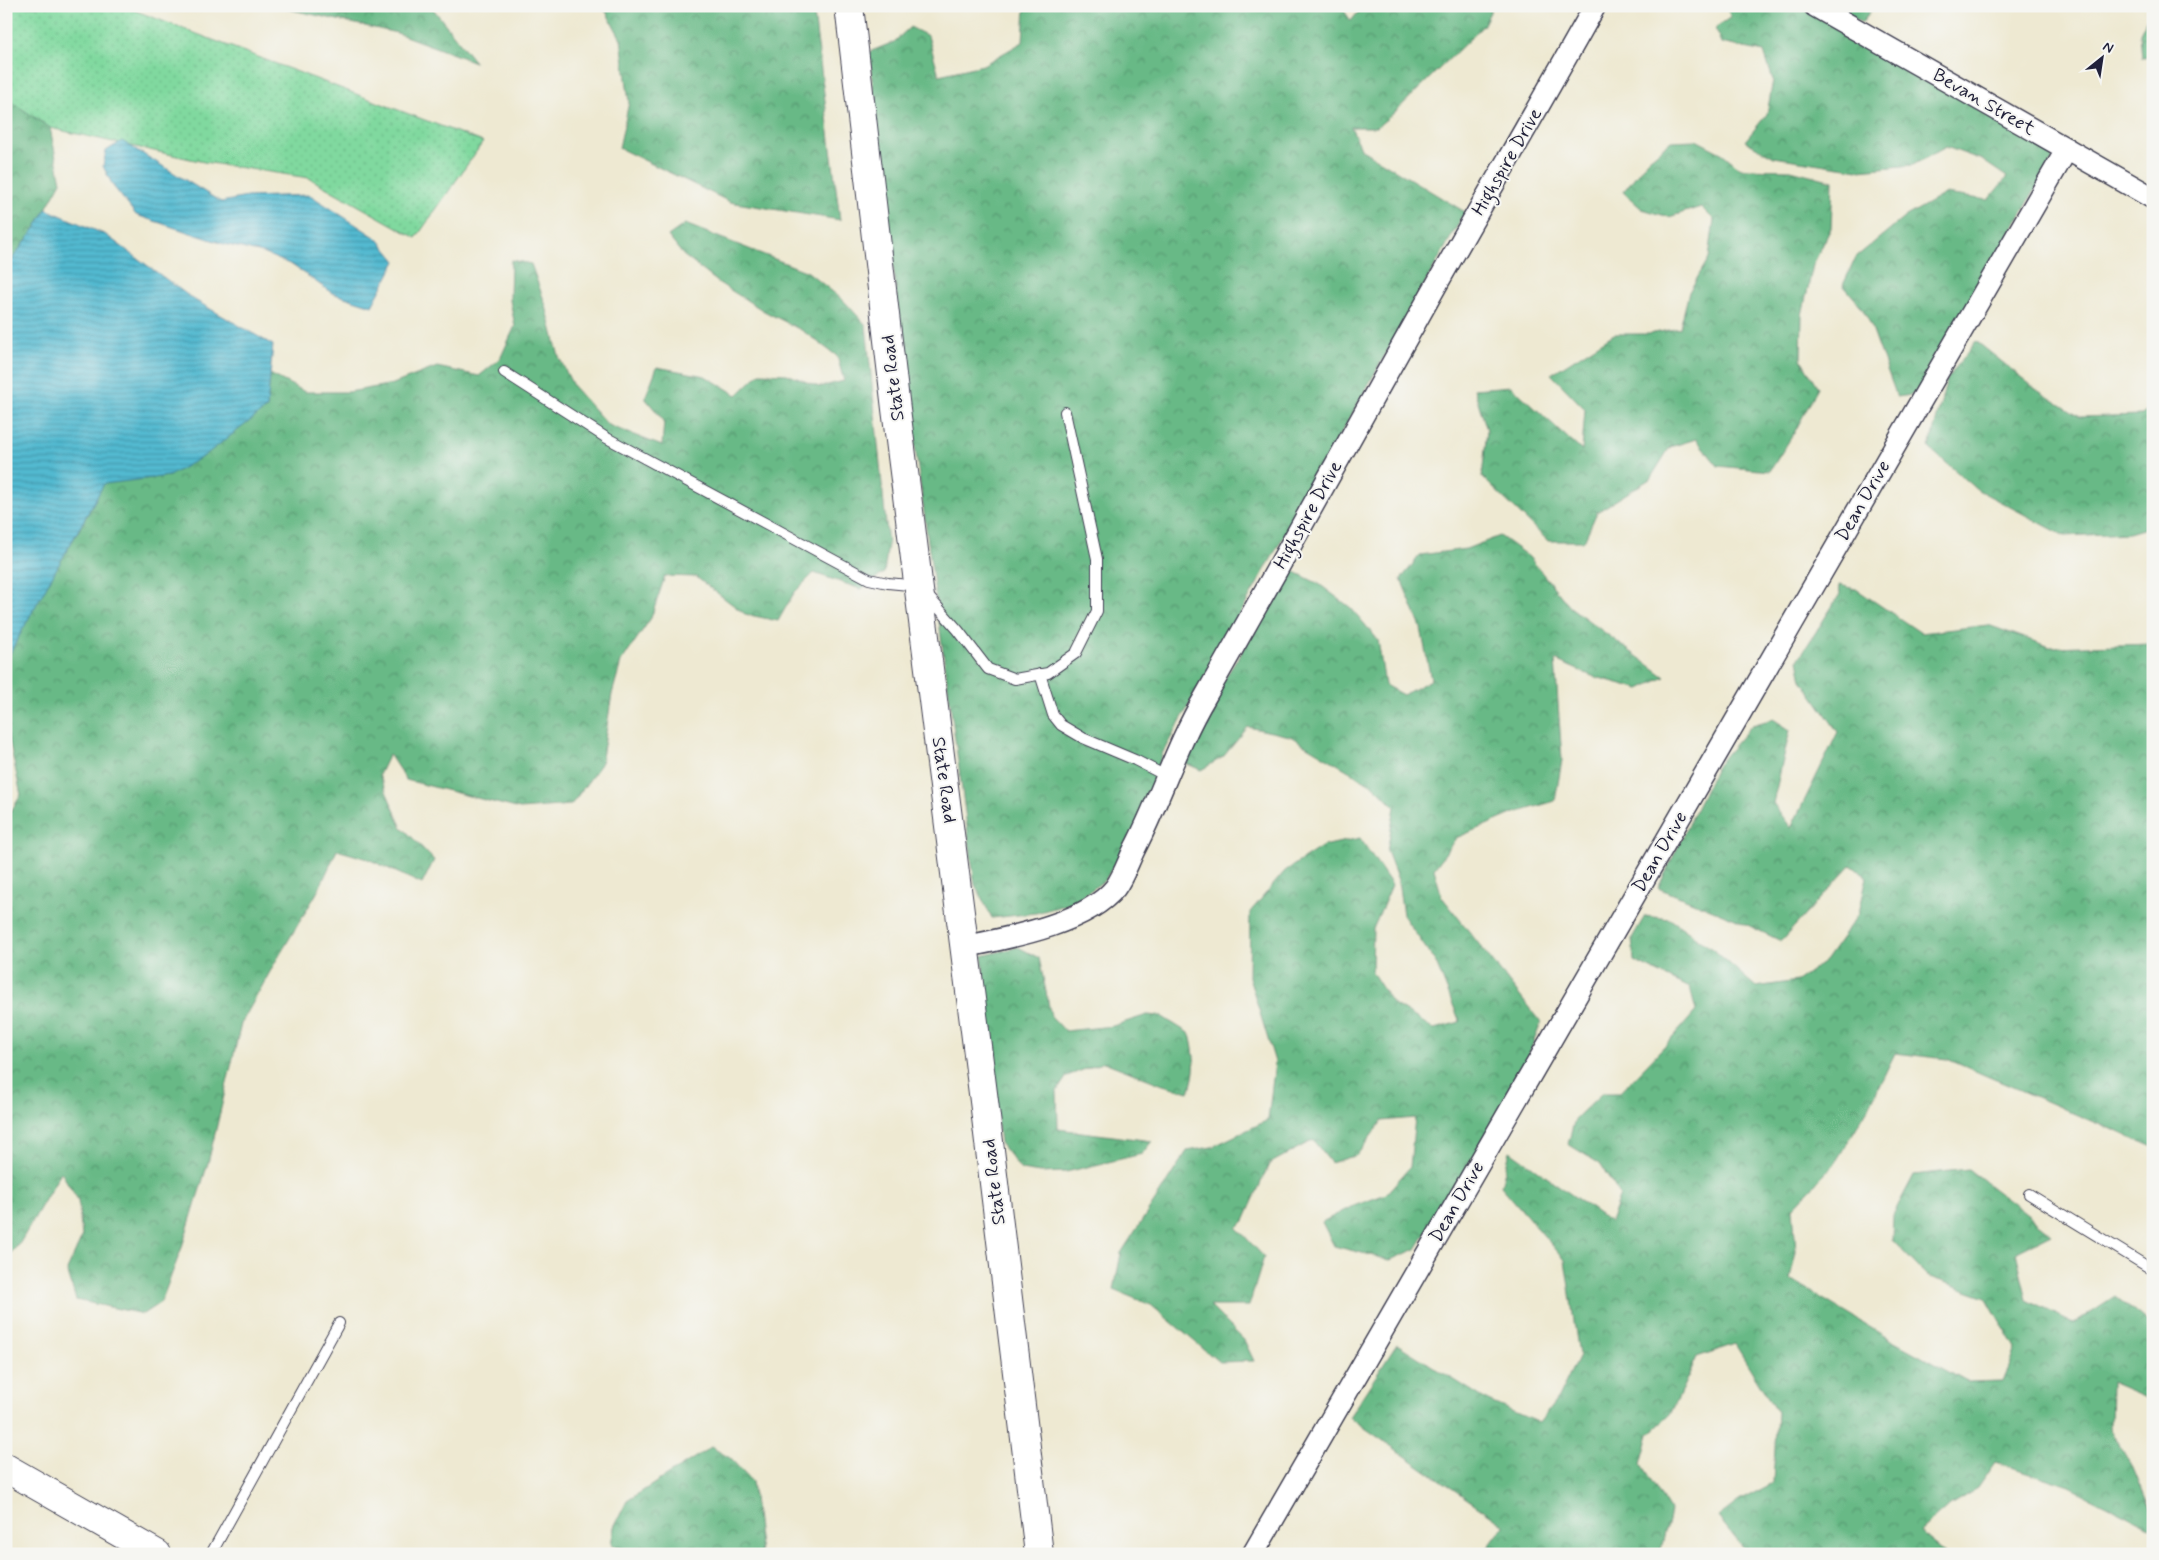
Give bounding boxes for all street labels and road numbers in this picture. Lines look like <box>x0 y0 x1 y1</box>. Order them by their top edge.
street label: Bevan Street <box>1928 63 2040 141</box>
street label: Highspire Drive <box>1466 104 1551 222</box>
street label: State Road <box>875 333 911 423</box>
street label: Highspire Drive <box>1268 456 1351 575</box>
street label: Dean Drive <box>1830 456 1896 546</box>
street label: State Road <box>926 735 962 825</box>
street label: Dean Drive <box>1627 807 1693 897</box>
street label: State Road <box>976 1137 1012 1227</box>
street label: Dean Drive <box>1424 1157 1490 1247</box>

